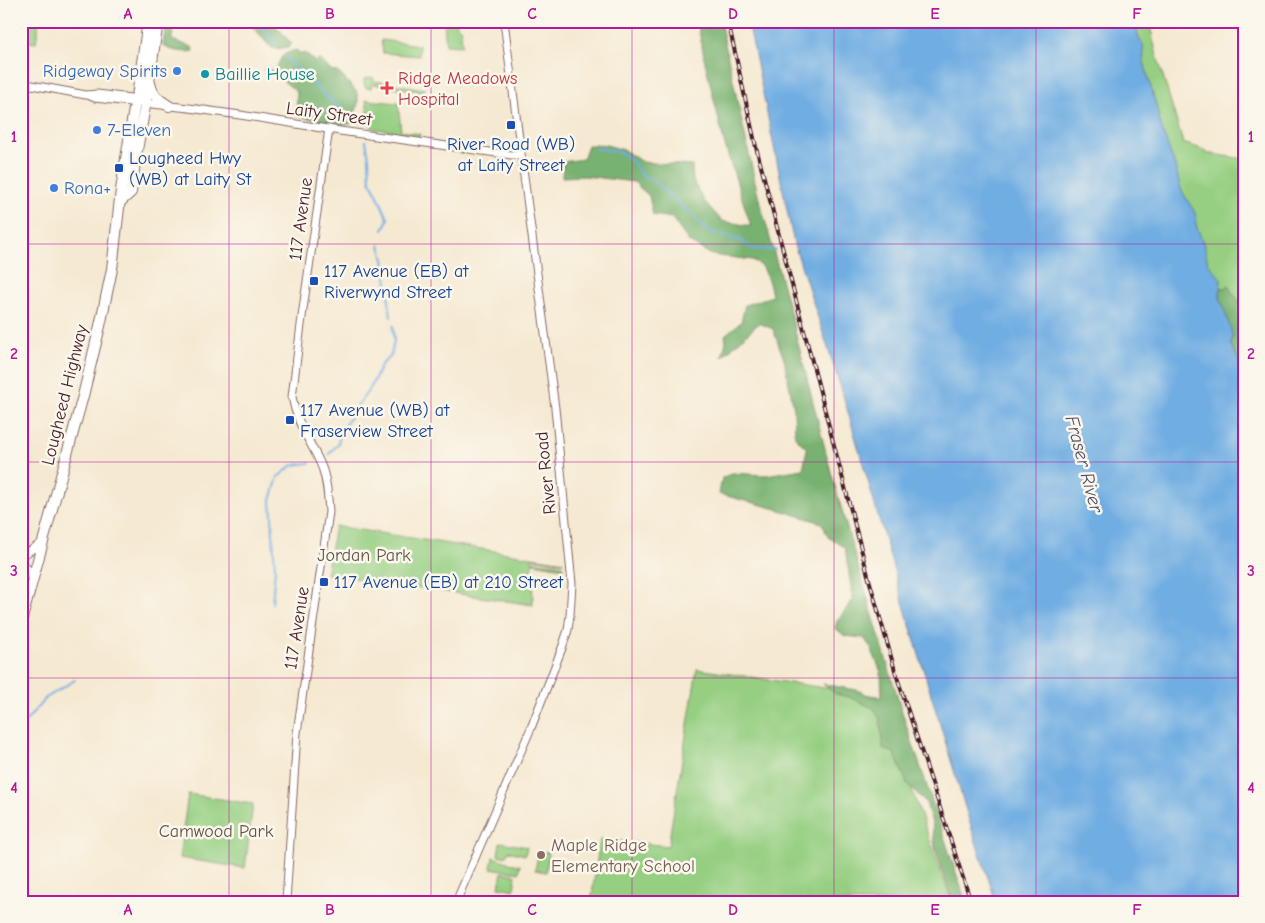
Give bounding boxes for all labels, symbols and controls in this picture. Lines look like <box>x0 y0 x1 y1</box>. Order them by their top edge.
text: A <box>124 5 133 23</box>
text: B <box>325 5 335 23</box>
text: C <box>527 5 537 23</box>
text: D <box>728 5 738 23</box>
text: E <box>930 5 940 23</box>
text: F <box>1132 5 1142 23</box>
place label: Ridgeway Spirits <box>43 61 167 82</box>
place label: Baillie House <box>215 64 315 85</box>
marker: Ridgeway Spirits <box>171 65 183 77</box>
marker: Baillie House <box>199 68 211 80</box>
place label: Ridge Meadows Hospital <box>398 68 517 110</box>
marker: Ridge Meadows Hospital <box>380 81 394 95</box>
street label: Laity Street <box>285 98 374 131</box>
marker: River Road (WB) at Laity Street <box>505 119 517 131</box>
place label: 7-Eleven <box>107 120 171 141</box>
marker: 7-Eleven <box>91 124 103 136</box>
text: 1 <box>11 128 17 146</box>
text: 1 <box>1248 128 1254 146</box>
place label: River Road (WB) at Laity Street <box>447 134 575 176</box>
place label: Lougheed Hwy (WB) at Laity St <box>129 148 252 190</box>
marker: Lougheed Hwy (WB) at Laity St <box>113 162 125 174</box>
street label: 117 Avenue <box>285 176 317 262</box>
place label: Rona+ <box>64 178 111 199</box>
marker: Rona+ <box>48 182 60 194</box>
place label: 117 Avenue (EB) at Riverwynd Street <box>324 261 469 303</box>
marker: 117 Avenue (EB) at Riverwynd Street <box>308 275 320 287</box>
street label: Lougheed Highway <box>37 322 93 468</box>
text: 2 <box>10 345 18 363</box>
text: 2 <box>1247 345 1255 363</box>
place label: 117 Avenue (WB) at Fraserview Street <box>300 400 450 442</box>
water label: Fraser River <box>1060 413 1108 516</box>
marker: 117 Avenue (WB) at Fraserview Street <box>284 414 296 426</box>
street label: River Road <box>531 431 561 515</box>
park label: Jordan Park <box>317 545 411 566</box>
text: 3 <box>10 562 18 580</box>
text: 3 <box>1247 562 1255 580</box>
place label: 117 Avenue (EB) at 210 Street <box>334 572 564 593</box>
marker: 117 Avenue (EB) at 210 Street <box>318 576 330 588</box>
street label: 117 Avenue <box>280 585 314 671</box>
text: 4 <box>10 779 18 797</box>
text: 4 <box>1247 779 1255 797</box>
park label: Camwood Park <box>159 821 274 842</box>
place label: Maple Ridge Elementary School <box>551 835 695 877</box>
marker: Maple Ridge Elementary School <box>535 849 547 861</box>
text: A <box>124 901 133 919</box>
text: B <box>325 901 335 919</box>
text: C <box>527 901 537 919</box>
text: D <box>728 901 738 919</box>
text: E <box>930 901 940 919</box>
text: F <box>1132 901 1142 919</box>

